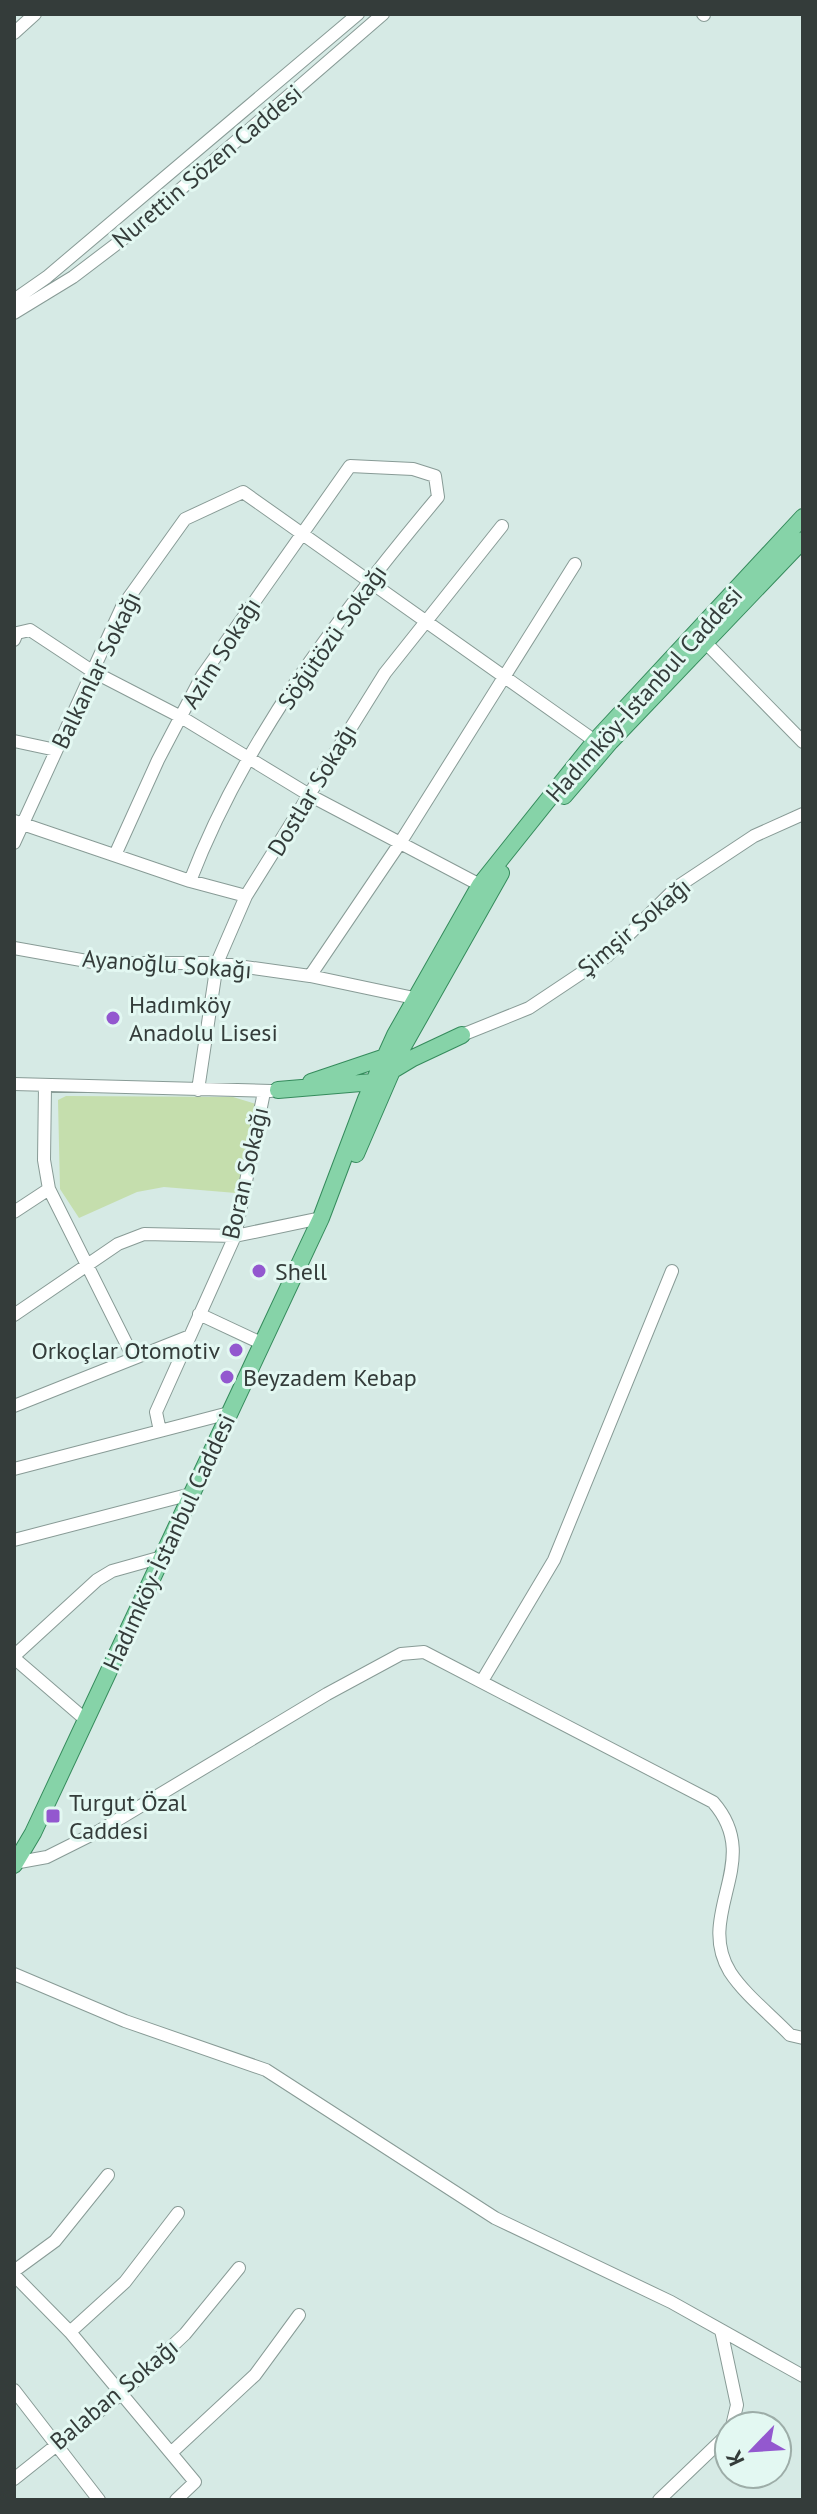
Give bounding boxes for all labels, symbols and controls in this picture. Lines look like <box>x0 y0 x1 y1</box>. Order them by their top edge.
street label: Nurettin Sözen Caddesi <box>106 77 308 255</box>
street label: Söğütözü Sokağı <box>270 558 394 716</box>
street label: Hadımköy-İstanbul Caddesi <box>539 580 749 808</box>
street label: Balkanlar Sokağı <box>45 586 147 754</box>
street label: Azim Sokağı <box>175 592 267 714</box>
street label: Dostlar Sokağı <box>260 718 364 862</box>
street label: Şimşir Sokağı <box>571 871 697 983</box>
street label: Ayanoğlu Sokağı <box>81 943 253 985</box>
place label: Hadımköy Anadolu Lisesi <box>129 989 278 1048</box>
marker: Hadımköy Anadolu Lisesi <box>104 1009 122 1027</box>
street label: Boran Sokağı <box>215 1104 275 1242</box>
place label: Shell <box>275 1256 327 1287</box>
marker: Shell <box>250 1262 268 1280</box>
place label: Orkoçlar Otomotiv <box>31 1335 220 1366</box>
marker: Orkoçlar Otomotiv <box>227 1341 245 1359</box>
place label: Beyzadem Kebap <box>243 1362 417 1393</box>
marker: Beyzadem Kebap <box>218 1368 236 1386</box>
street label: Hadımköy-İstanbul Caddesi <box>96 1409 242 1675</box>
place label: Turgut Özal Caddesi <box>69 1787 187 1846</box>
marker: Turgut Özal Caddesi <box>44 1807 62 1825</box>
street label: Balaban Sokağı <box>44 2331 184 2457</box>
north arrow <box>713 2410 793 2490</box>
text: K <box>719 2446 750 2471</box>

